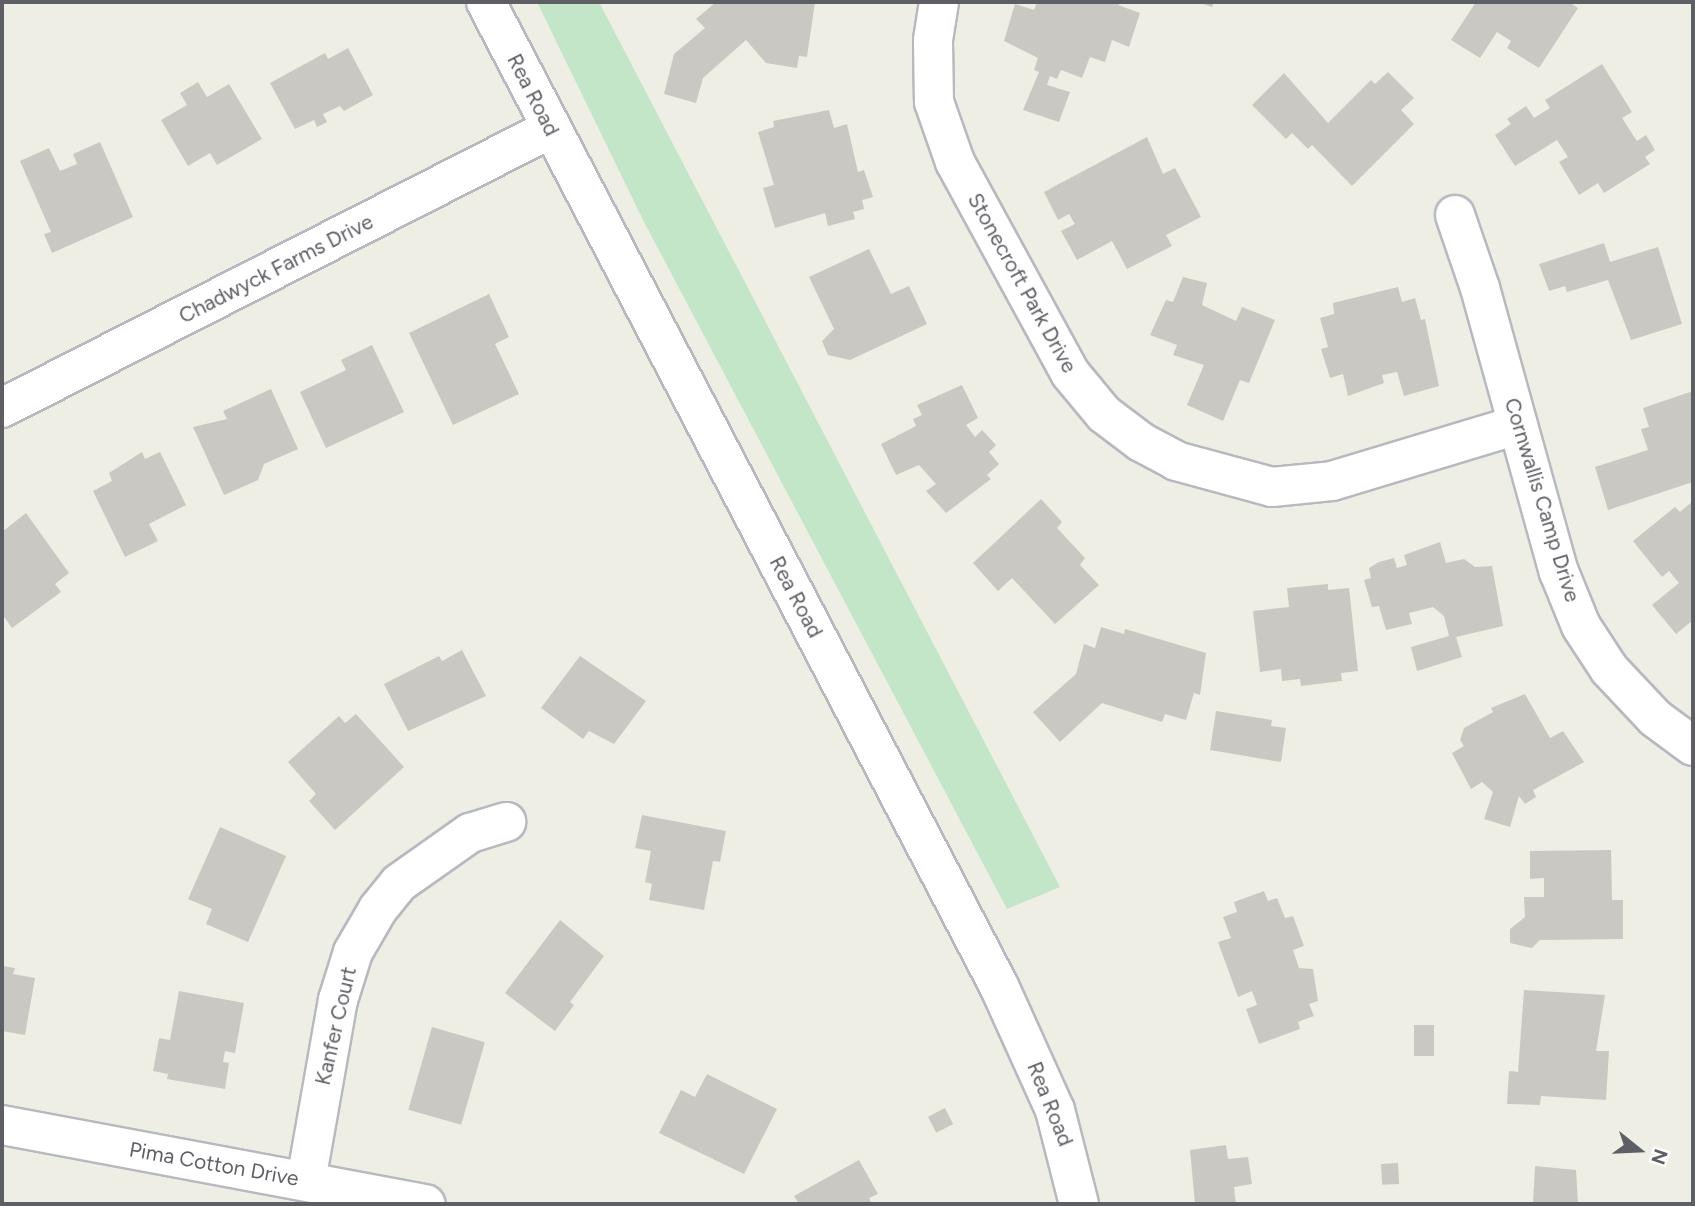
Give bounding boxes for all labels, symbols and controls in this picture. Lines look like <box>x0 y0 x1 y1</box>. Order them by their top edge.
street label: Rea Road <box>502 50 564 140</box>
street label: Stonecroft Park Drive <box>962 189 1082 377</box>
street label: Chadwyck Farms Drive <box>175 209 377 329</box>
street label: Cornwallis Camp Drive <box>1499 395 1585 605</box>
street label: Rea Road <box>764 552 828 642</box>
street label: Kanfer Court <box>310 964 362 1088</box>
street label: Rea Road <box>1022 1058 1078 1150</box>
north arrow <box>1604 1115 1674 1185</box>
street label: Pima Cotton Drive <box>127 1137 301 1191</box>
text: N <box>1646 1146 1673 1167</box>

